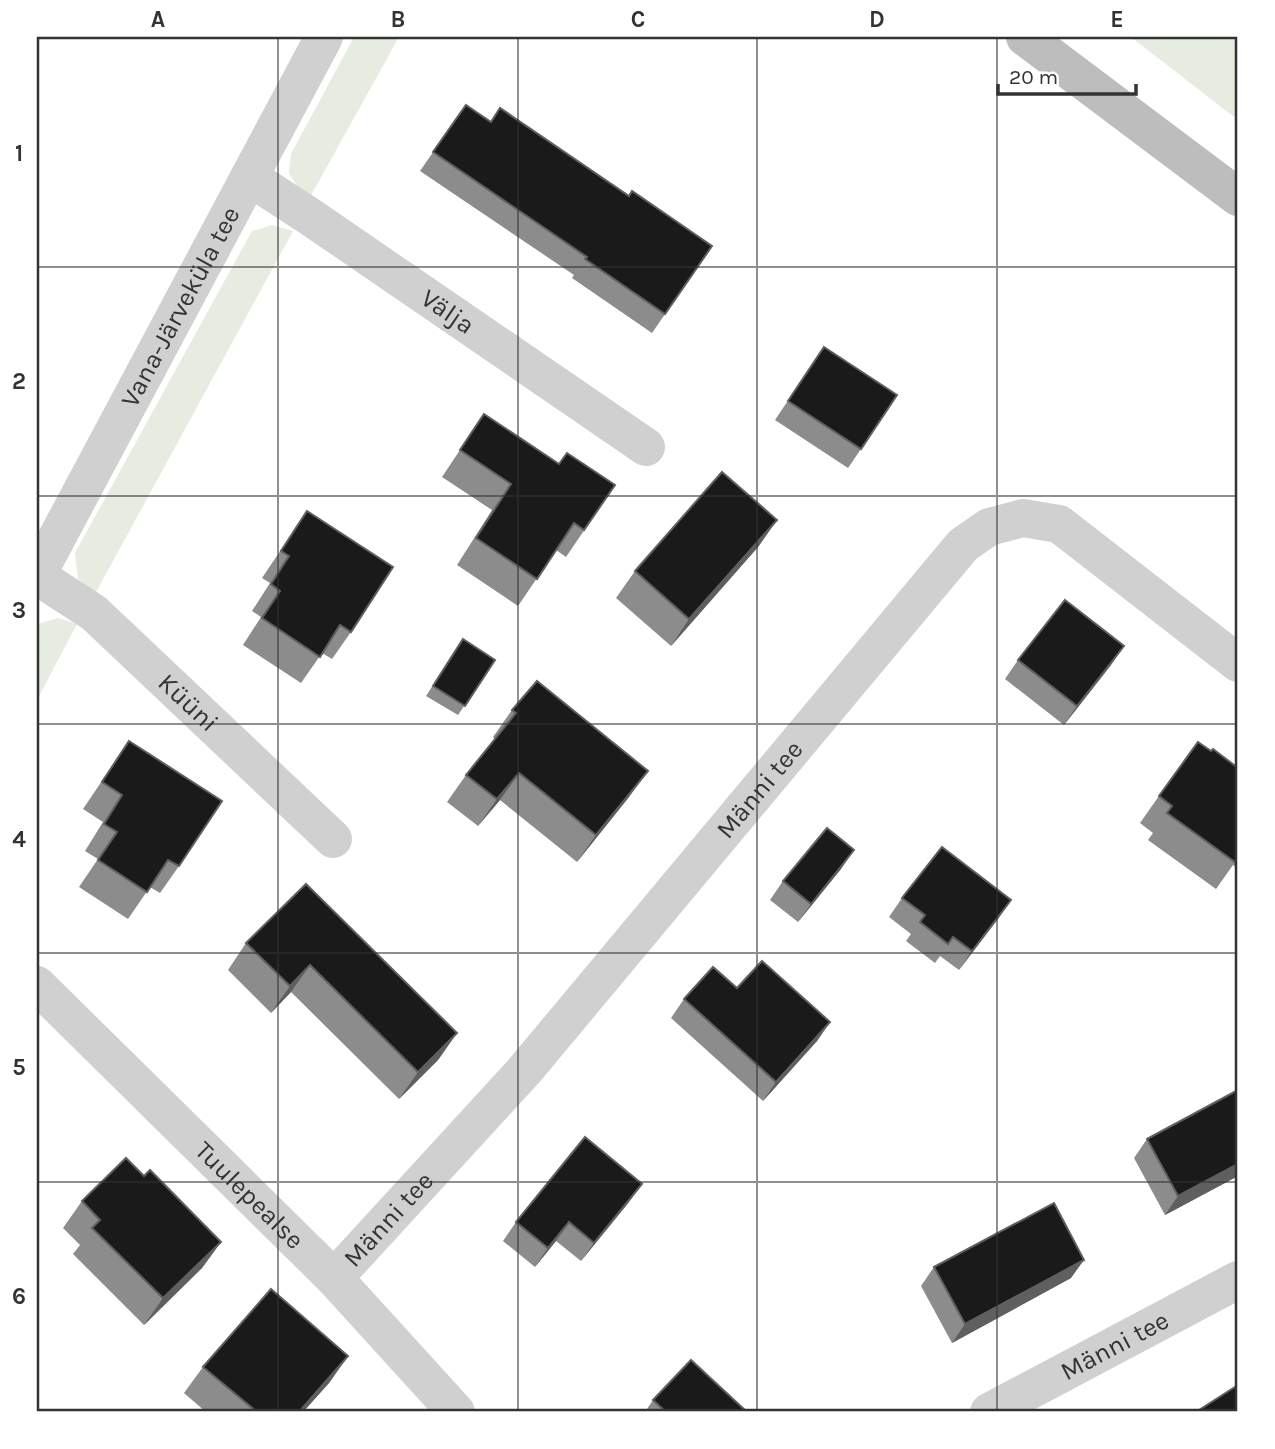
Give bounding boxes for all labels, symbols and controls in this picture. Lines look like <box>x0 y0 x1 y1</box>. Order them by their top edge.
text: A <box>151 6 165 33</box>
text: B <box>391 6 405 33</box>
text: C <box>631 6 645 33</box>
text: D <box>869 6 885 33</box>
text: E <box>1110 6 1124 33</box>
scale bar <box>998 52 1137 96</box>
text: 20 m <box>1009 65 1058 89</box>
text: 1 <box>15 140 23 167</box>
street label: Vana-Järveküla tee <box>114 201 246 412</box>
street label: Välja <box>415 282 481 340</box>
text: 2 <box>12 368 26 395</box>
text: 3 <box>12 597 26 624</box>
street label: Küüni <box>152 667 225 738</box>
street label: Männi tee <box>709 734 809 845</box>
text: 4 <box>12 826 26 853</box>
text: 5 <box>12 1054 26 1081</box>
street label: Tuulepealse <box>189 1135 311 1255</box>
street label: Männi tee <box>337 1165 439 1273</box>
text: 6 <box>12 1283 26 1310</box>
street label: Männi tee <box>1055 1304 1174 1387</box>

